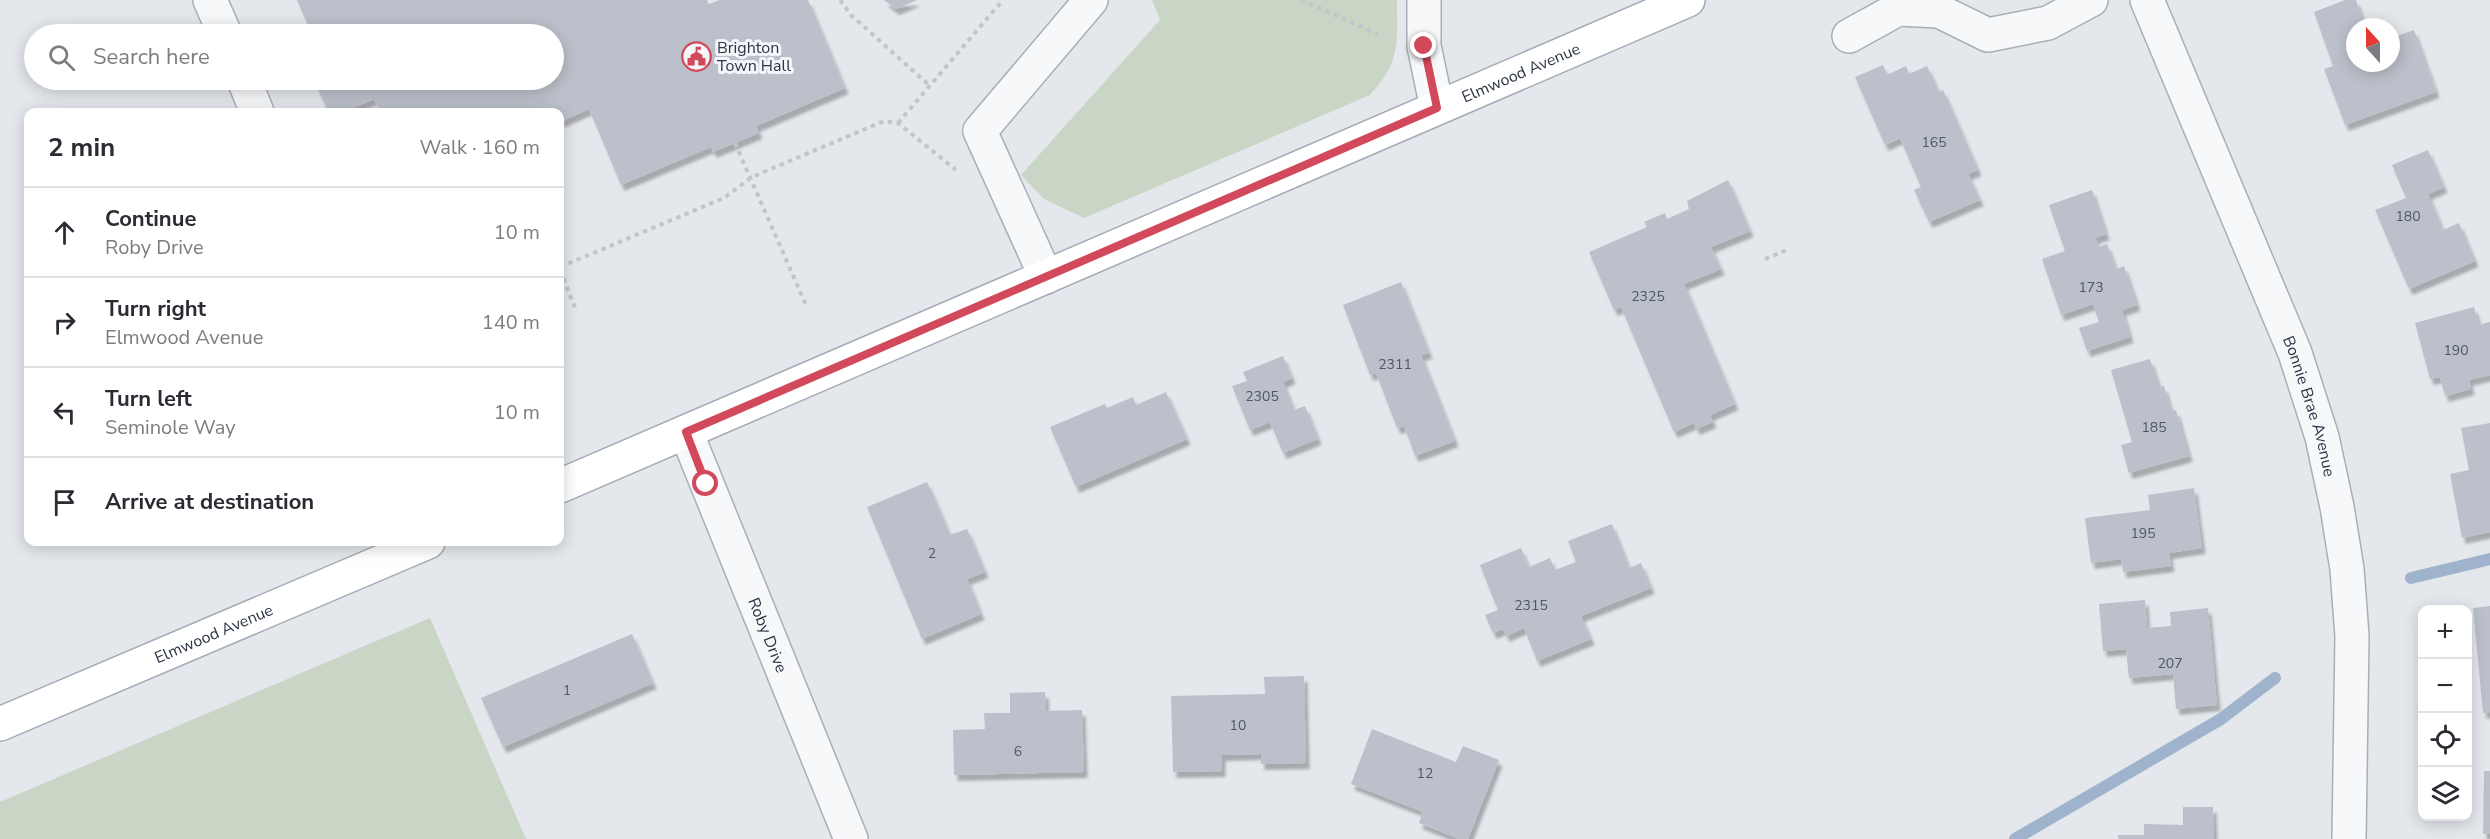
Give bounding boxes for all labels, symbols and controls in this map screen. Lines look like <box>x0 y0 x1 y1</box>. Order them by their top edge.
north arrow <box>2346 18 2400 72</box>
search box <box>24 24 564 90</box>
route end <box>1410 32 1436 58</box>
place label: Brighton Town Hall <box>717 37 791 77</box>
street label: Elmwood Avenue <box>1458 38 1584 108</box>
public building icon: Brighton Town Hall <box>680 40 712 72</box>
icon: search <box>45 41 78 74</box>
text: Search here <box>93 42 210 72</box>
text: 2 min <box>48 130 115 165</box>
house number: 165 <box>1921 133 1947 152</box>
text: Walk · 160 m <box>420 134 540 161</box>
text: Continue <box>105 204 196 234</box>
house number: 180 <box>2395 207 2421 226</box>
icon: ahead <box>48 216 81 249</box>
text: 10 m <box>494 219 540 246</box>
text: Roby Drive <box>105 234 204 261</box>
house number: 173 <box>2078 278 2104 297</box>
house number: 2325 <box>1631 287 1665 306</box>
text: Turn right <box>105 294 206 324</box>
icon: right <box>48 306 81 339</box>
text: 140 m <box>482 309 540 336</box>
text: Elmwood Avenue <box>105 324 263 351</box>
street label: Bonnie Brae Avenue <box>2277 333 2340 479</box>
house number: 190 <box>2443 341 2469 360</box>
house number: 2311 <box>1378 355 1412 374</box>
text: Turn left <box>105 384 192 414</box>
house number: 2305 <box>1245 387 1279 406</box>
icon: left <box>48 396 81 429</box>
text: 10 m <box>494 399 540 426</box>
text: Seminole Way <box>105 414 235 441</box>
house number: 185 <box>2141 418 2167 437</box>
route start <box>692 470 718 496</box>
icon: arrive <box>48 486 81 519</box>
text: Arrive at destination <box>105 487 314 517</box>
house number: 195 <box>2130 524 2156 543</box>
house number: 2 <box>928 544 936 563</box>
street label: Roby Drive <box>742 595 792 676</box>
house number: 2315 <box>1514 596 1548 615</box>
street label: Elmwood Avenue <box>151 599 277 669</box>
map controls <box>2418 605 2472 821</box>
button: + <box>2418 605 2472 659</box>
house number: 207 <box>2157 654 2183 673</box>
button: − <box>2418 659 2472 713</box>
house number: 1 <box>563 681 571 700</box>
button: locate <box>2418 713 2472 767</box>
house number: 10 <box>1230 716 1246 735</box>
house number: 6 <box>1014 742 1022 761</box>
house number: 12 <box>1417 764 1433 783</box>
button: layers <box>2418 767 2472 821</box>

